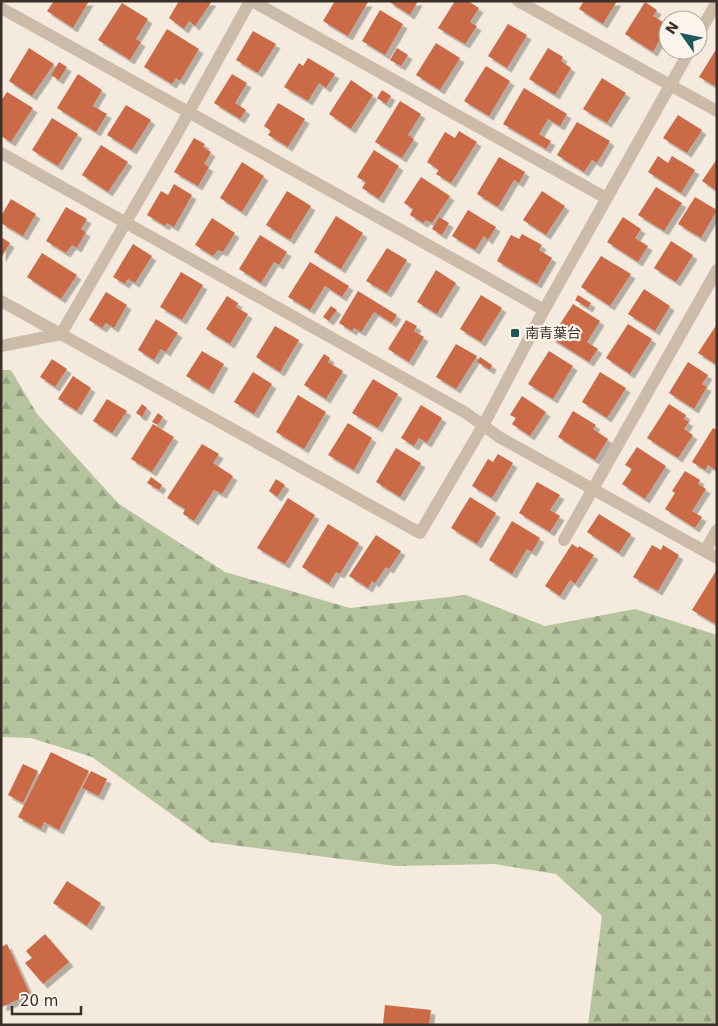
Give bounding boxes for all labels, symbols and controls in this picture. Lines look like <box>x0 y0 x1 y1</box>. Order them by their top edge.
north arrow <box>658 10 708 60</box>
text: N <box>662 19 682 37</box>
place label: 南青葉台 <box>525 325 581 341</box>
marker: 南青葉台 <box>509 327 521 339</box>
scale bar <box>12 984 81 1016</box>
text: 20 m <box>20 992 58 1010</box>

